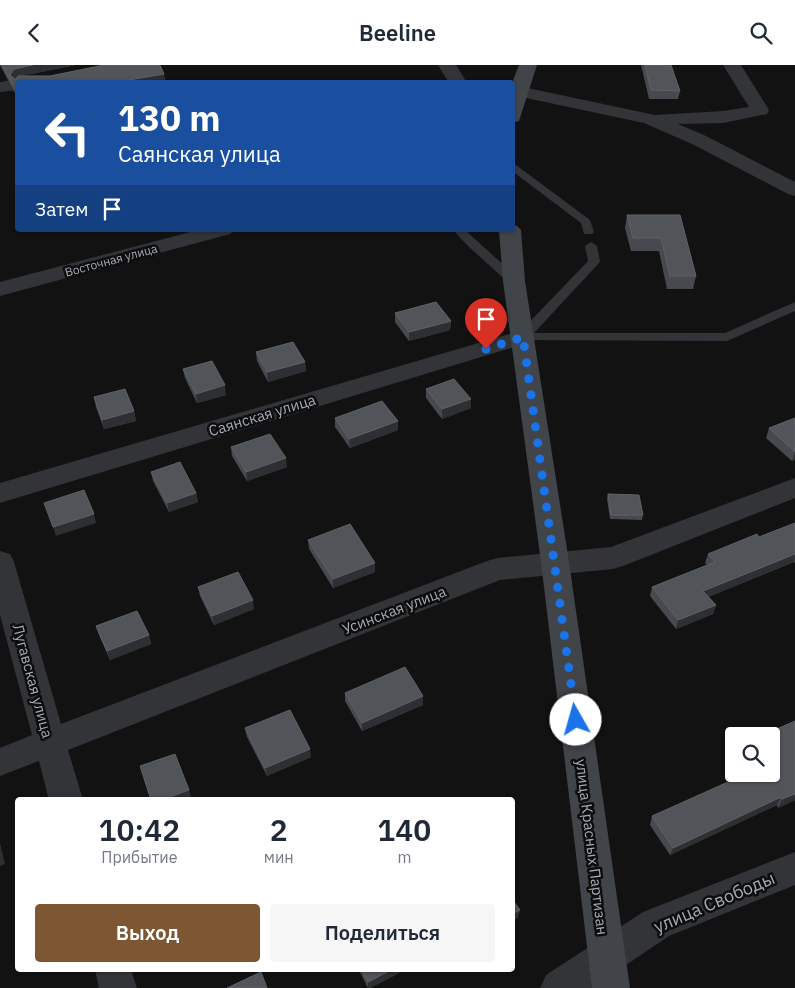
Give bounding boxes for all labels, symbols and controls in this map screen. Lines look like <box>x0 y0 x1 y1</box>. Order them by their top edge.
text: Beeline <box>359 18 436 47</box>
icon: back <box>20 19 48 47</box>
icon: search <box>747 19 775 47</box>
text: 130 m <box>118 95 221 141</box>
icon: left <box>35 100 100 165</box>
text: Саянская улица <box>118 139 281 168</box>
icon: arrive <box>98 195 126 223</box>
text: Затем <box>35 197 88 221</box>
street label: Восточная улица <box>63 240 160 280</box>
pin <box>465 298 507 349</box>
icon: arrive <box>472 305 500 333</box>
street label: Саянская улица <box>206 390 318 440</box>
street label: Усинская улица <box>339 581 449 639</box>
street label: Лугавская улица <box>9 622 57 740</box>
position arrow <box>549 693 601 745</box>
map controls <box>725 727 780 782</box>
button: search <box>725 727 780 782</box>
street label: улица Красных Партизан <box>572 758 612 936</box>
text: 10:42 <box>99 810 180 849</box>
text: 2 <box>270 810 288 849</box>
text: 140 <box>377 810 431 849</box>
text: Прибытие <box>101 847 177 867</box>
text: мин <box>264 847 294 867</box>
text: m <box>397 847 411 867</box>
street label: улица Свободы <box>650 866 778 938</box>
button: Выход <box>35 904 260 962</box>
button: Поделиться <box>270 904 495 962</box>

